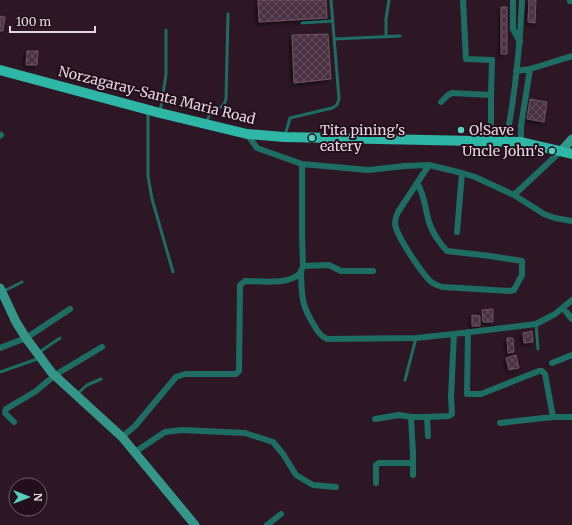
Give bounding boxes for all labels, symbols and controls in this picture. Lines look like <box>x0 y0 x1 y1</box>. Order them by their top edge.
scale bar <box>10 8 95 34</box>
text: 100 m <box>16 14 51 29</box>
street label: Norzagaray-Santa Maria Road <box>57 62 258 128</box>
place label: Tita pining's eatery <box>320 121 405 155</box>
place label: O!Save <box>469 121 514 139</box>
marker: O!Save <box>456 125 466 135</box>
marker: Tita pining's eatery <box>307 133 317 143</box>
place label: Uncle John's <box>462 142 544 160</box>
marker: Uncle John's <box>547 146 557 156</box>
north arrow <box>8 477 48 517</box>
text: N <box>31 493 45 502</box>

